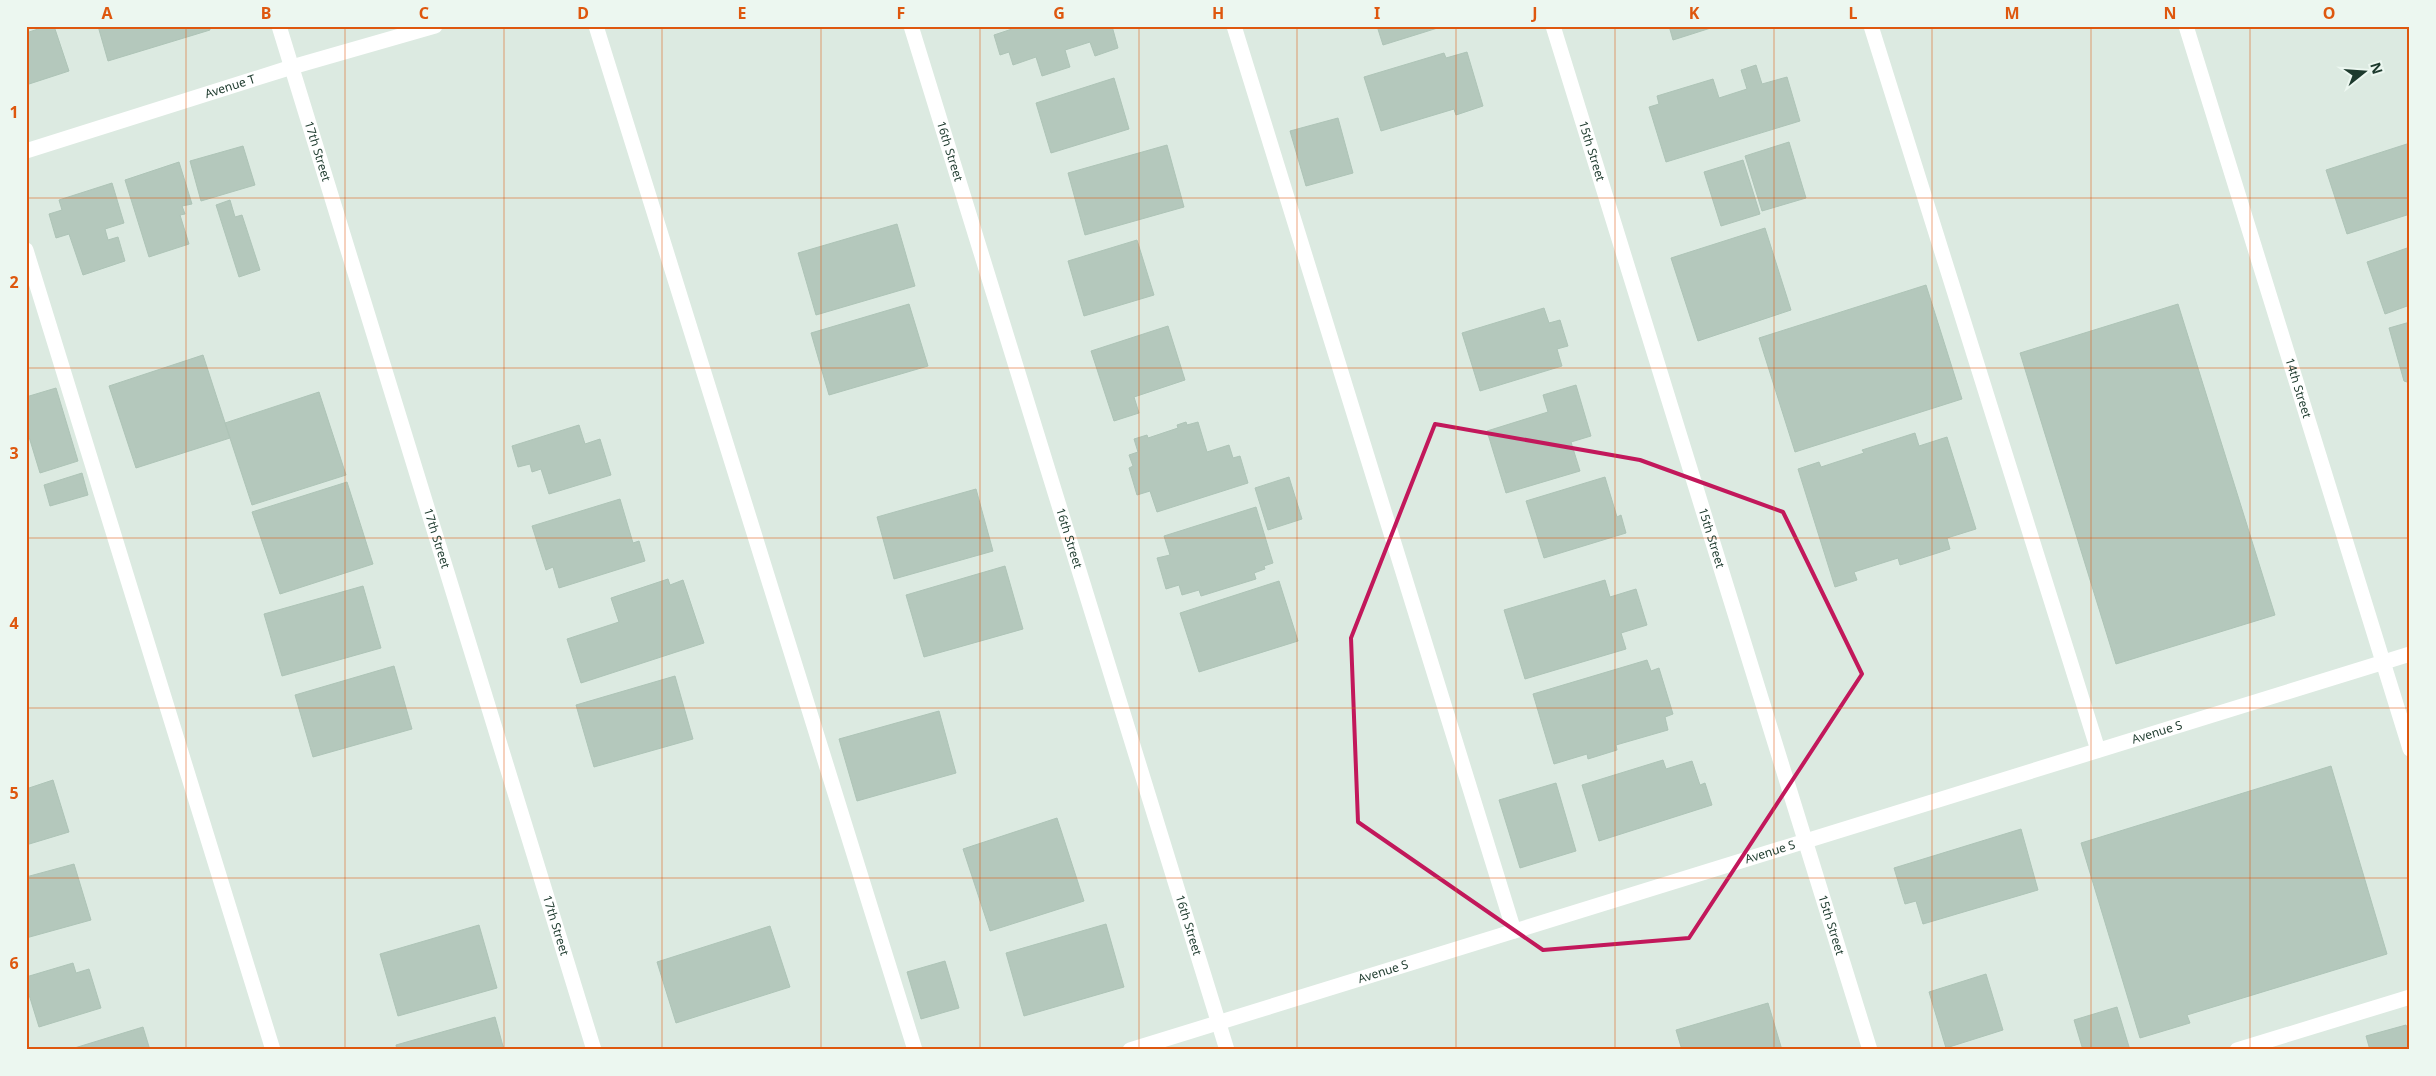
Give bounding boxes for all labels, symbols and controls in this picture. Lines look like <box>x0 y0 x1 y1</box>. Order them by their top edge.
text: A <box>101 2 113 24</box>
text: B <box>261 2 271 24</box>
text: C <box>419 2 429 24</box>
text: D <box>577 2 589 24</box>
text: E <box>738 2 747 24</box>
text: F <box>897 2 905 24</box>
text: G <box>1053 2 1065 24</box>
text: H <box>1212 2 1224 24</box>
text: I <box>1374 2 1380 24</box>
text: J <box>1530 2 1538 24</box>
text: K <box>1689 2 1700 24</box>
text: L <box>1849 2 1858 24</box>
text: M <box>2004 2 2020 24</box>
text: N <box>2163 2 2177 24</box>
text: O <box>2323 2 2335 24</box>
north arrow <box>2338 48 2388 98</box>
text: N <box>2366 60 2388 76</box>
street label: Avenue T <box>203 70 258 102</box>
text: 1 <box>9 101 19 123</box>
street label: 17th Street <box>301 119 335 184</box>
street label: 16th Street <box>933 119 968 184</box>
street label: 15th Street <box>1575 119 1610 184</box>
text: 2 <box>9 271 19 293</box>
street label: 14th Street <box>2281 356 2316 421</box>
text: 3 <box>9 442 19 464</box>
street label: 17th Street <box>420 506 455 571</box>
street label: 16th Street <box>1052 506 1087 571</box>
street label: 15th Street <box>1695 506 1729 571</box>
text: 4 <box>9 612 19 634</box>
street label: Avenue S <box>2130 716 2185 748</box>
text: 5 <box>9 782 19 804</box>
street label: Avenue S <box>1743 836 1798 867</box>
street label: 17th Street <box>539 893 574 958</box>
street label: 16th Street <box>1172 893 1206 958</box>
street label: 15th Street <box>1814 893 1849 958</box>
text: 6 <box>9 952 19 974</box>
street label: Avenue S <box>1356 955 1411 987</box>

